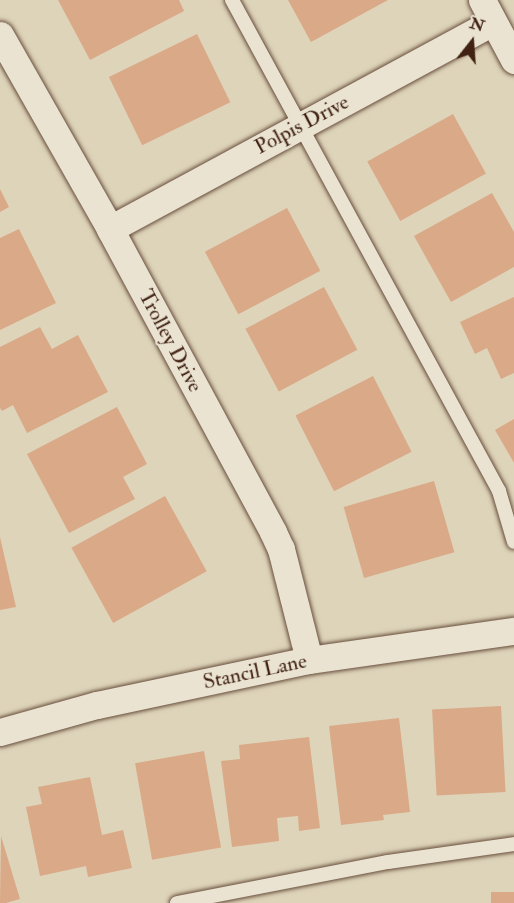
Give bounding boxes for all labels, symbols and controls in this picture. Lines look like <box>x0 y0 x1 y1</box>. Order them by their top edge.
north arrow <box>442 12 502 72</box>
text: N <box>467 13 487 36</box>
street label: Polpis Drive <box>251 90 353 160</box>
street label: Trolley Drive <box>133 286 207 396</box>
street label: Stancil Lane <box>201 649 309 695</box>

